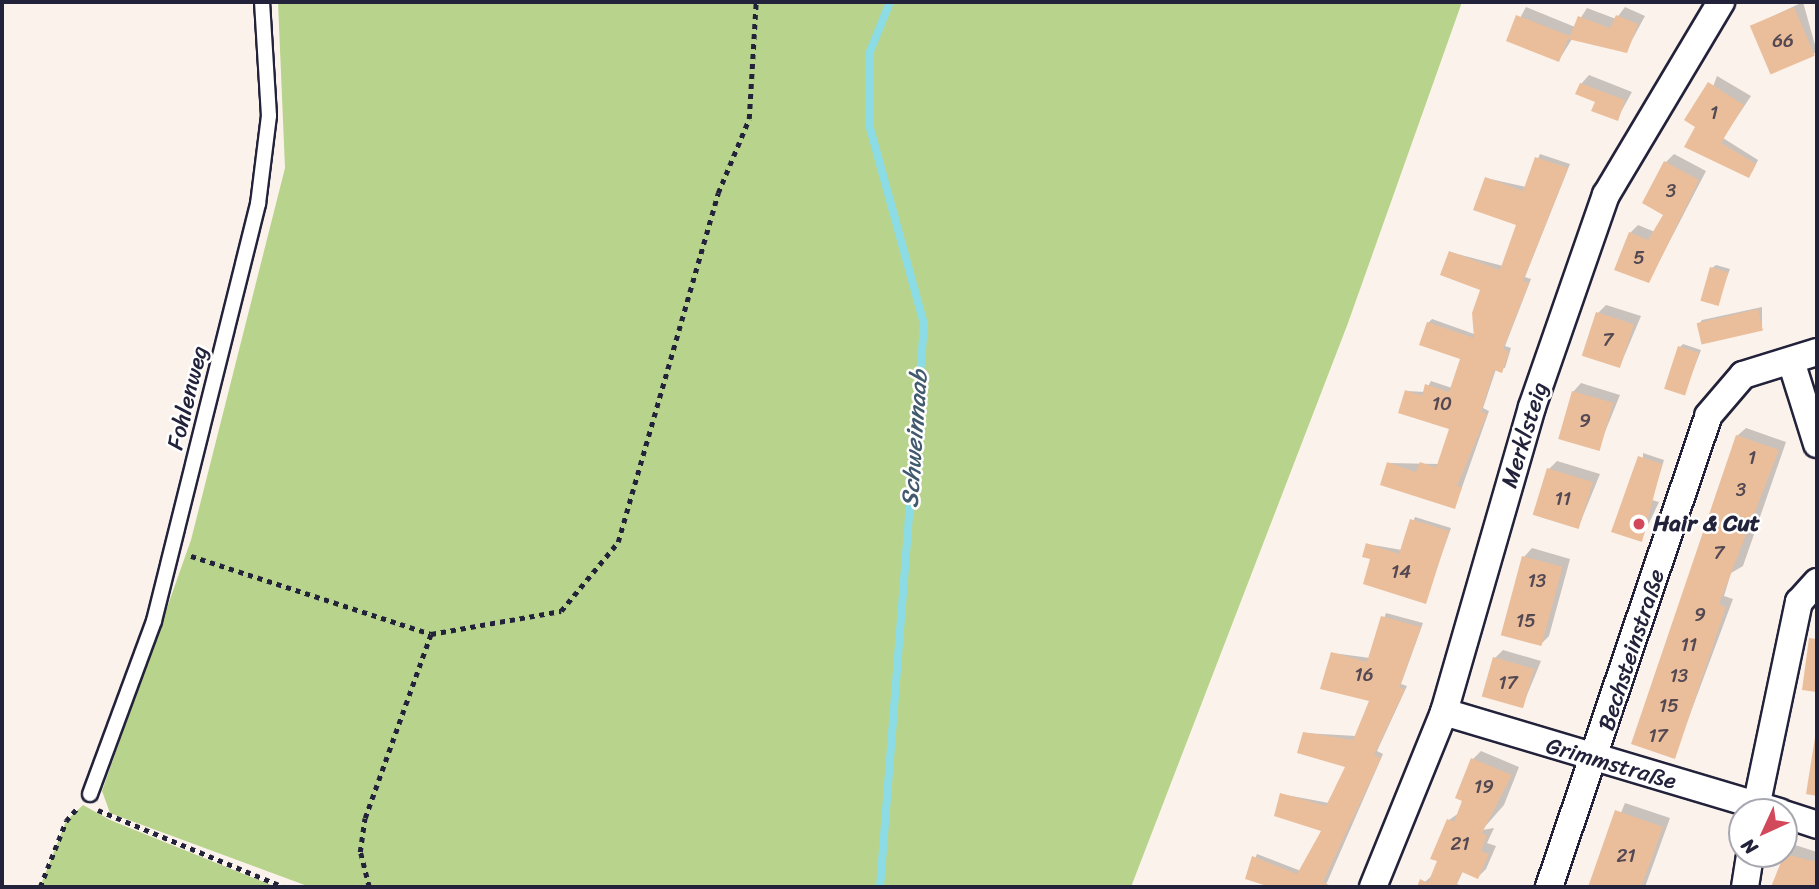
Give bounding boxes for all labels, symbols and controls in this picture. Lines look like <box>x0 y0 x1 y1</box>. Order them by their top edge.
house number: 66 <box>1772 30 1794 52</box>
house number: 1 <box>1710 102 1718 124</box>
house number: 3 <box>1666 180 1676 202</box>
house number: 5 <box>1633 247 1645 269</box>
house number: 7 <box>1603 329 1613 351</box>
street label: Fohlenweg <box>162 343 214 453</box>
water label: Schweinnaab <box>896 369 934 509</box>
street label: Merklsteig <box>1496 379 1554 491</box>
house number: 10 <box>1432 393 1452 415</box>
house number: 9 <box>1579 410 1591 432</box>
house number: 1 <box>1748 447 1756 469</box>
house number: 3 <box>1736 479 1746 501</box>
house number: 11 <box>1555 488 1571 510</box>
place label: Hair & Cut <box>1653 510 1760 538</box>
marker: Hair & Cut <box>1631 516 1647 532</box>
house number: 7 <box>1714 542 1724 564</box>
house number: 14 <box>1391 561 1411 583</box>
street label: Bechsteinstraße <box>1593 566 1671 734</box>
house number: 13 <box>1528 570 1546 592</box>
house number: 9 <box>1694 604 1706 626</box>
house number: 15 <box>1516 610 1536 632</box>
house number: 11 <box>1681 634 1697 656</box>
house number: 16 <box>1355 664 1373 686</box>
house number: 13 <box>1670 665 1688 687</box>
house number: 17 <box>1499 672 1517 694</box>
house number: 15 <box>1659 695 1679 717</box>
house number: 17 <box>1649 725 1667 747</box>
street label: Grimmstraße <box>1543 732 1679 796</box>
house number: 19 <box>1474 776 1494 798</box>
north arrow <box>1728 798 1798 868</box>
text: N <box>1733 830 1766 863</box>
house number: 21 <box>1450 833 1470 855</box>
house number: 21 <box>1616 845 1636 867</box>

